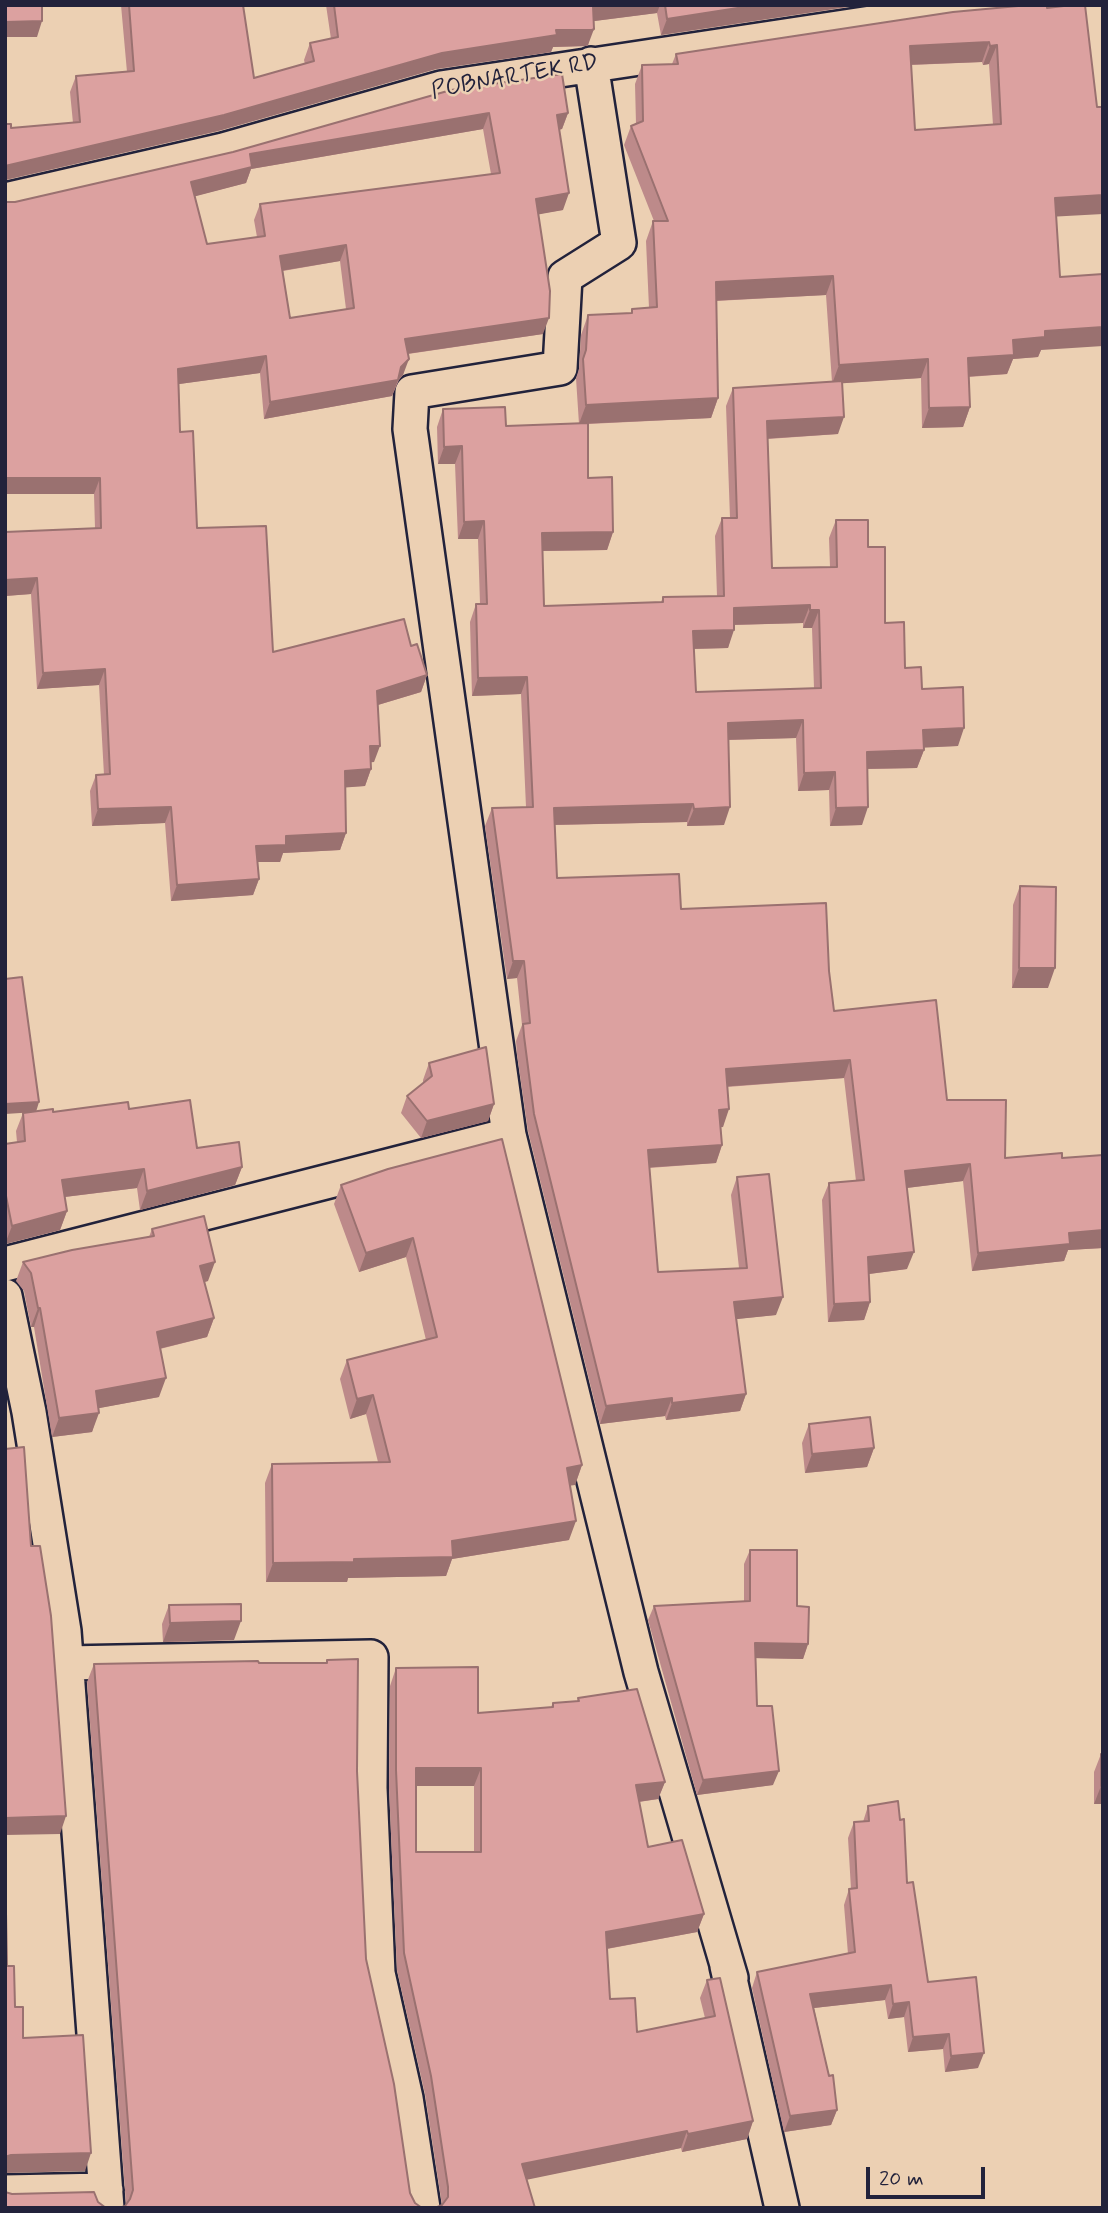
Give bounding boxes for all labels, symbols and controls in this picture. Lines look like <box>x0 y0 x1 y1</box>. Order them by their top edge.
street label: POBNARTEK RD <box>429 49 601 107</box>
scale bar <box>870 2154 989 2198</box>
text: 20 m <box>879 2165 924 2193</box>

